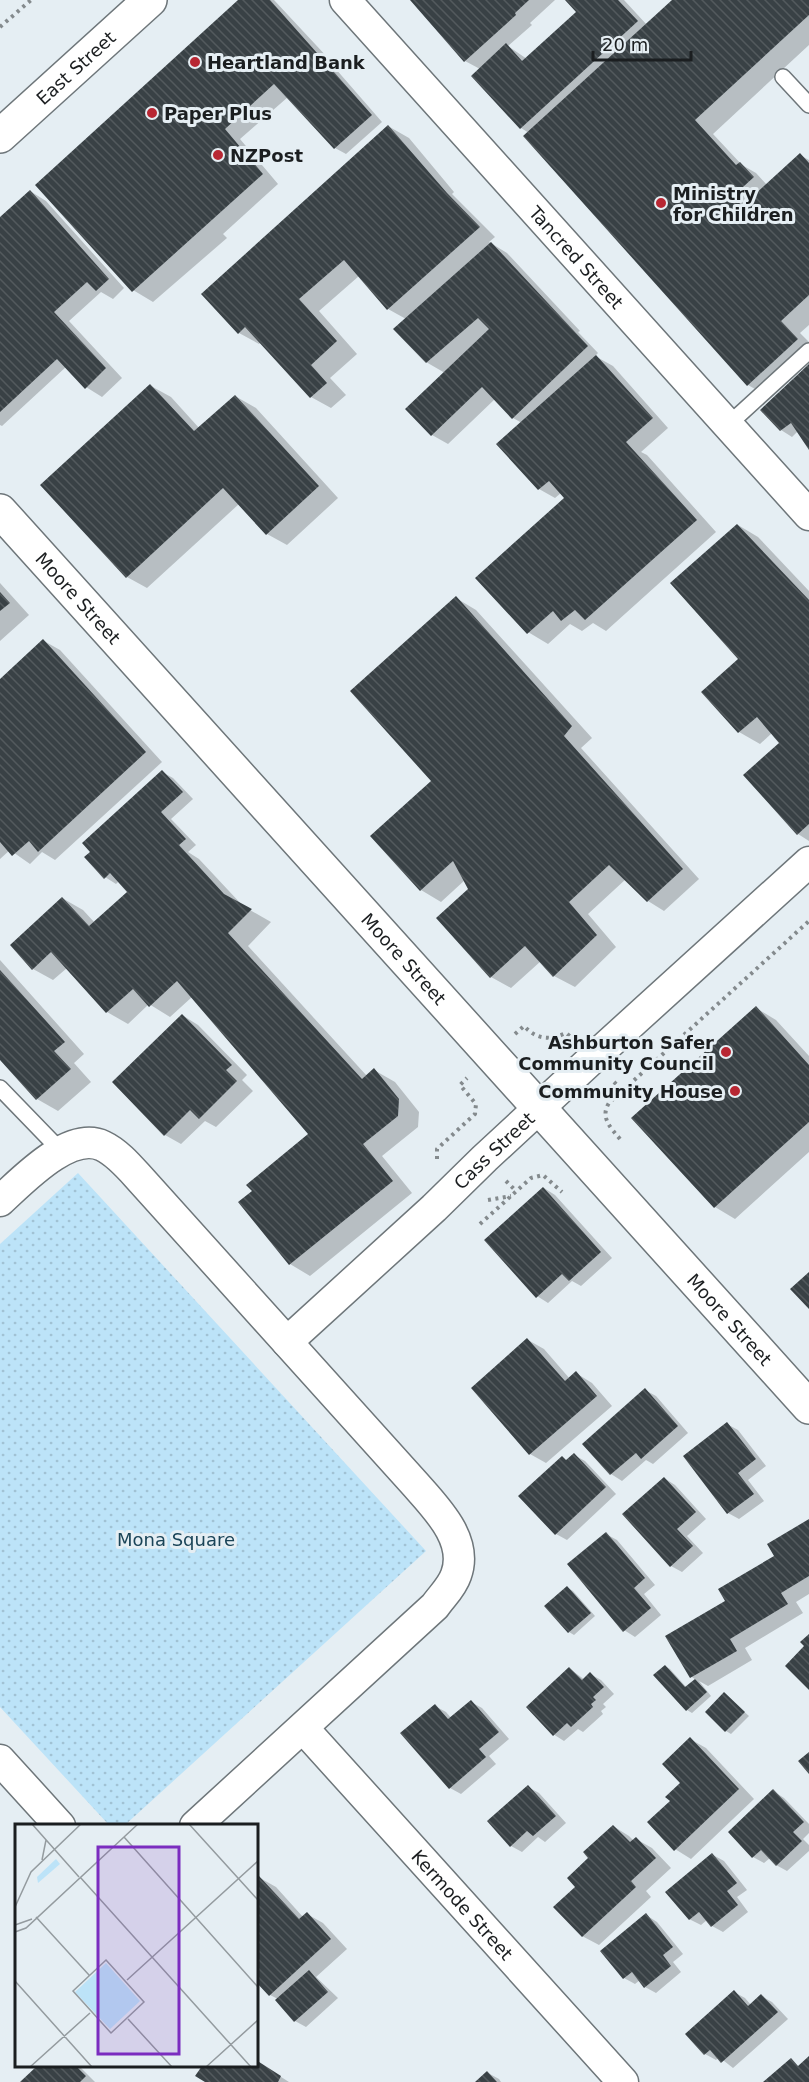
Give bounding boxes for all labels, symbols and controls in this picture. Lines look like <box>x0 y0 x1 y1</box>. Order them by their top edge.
scale bar <box>593 24 690 62</box>
street label: East Street <box>32 26 119 109</box>
text: 20 m <box>602 34 648 55</box>
place label: Heartland Bank <box>207 52 366 73</box>
marker: Heartland Bank <box>188 55 202 69</box>
place label: Paper Plus <box>164 103 272 124</box>
marker: Paper Plus <box>145 106 159 120</box>
place label: NZPost <box>230 145 303 166</box>
marker: NZPost <box>211 148 225 162</box>
place label: Ministry for Children <box>673 183 794 225</box>
marker: Ministry for Children <box>654 196 668 210</box>
street label: Tancred Street <box>524 201 628 313</box>
street label: Moore Street <box>32 548 125 648</box>
street label: Moore Street <box>357 908 451 1009</box>
place label: Ashburton Safer Community Council <box>518 1032 714 1074</box>
marker: Ashburton Safer Community Council <box>719 1045 733 1059</box>
place label: Community House <box>538 1081 723 1102</box>
marker: Community House <box>728 1084 742 1098</box>
street label: Cass Street <box>449 1107 538 1193</box>
street label: Moore Street <box>683 1269 777 1369</box>
park label: Mona Square <box>117 1529 235 1550</box>
inset map <box>15 1824 258 2067</box>
street label: Kermode Street <box>408 1845 518 1964</box>

